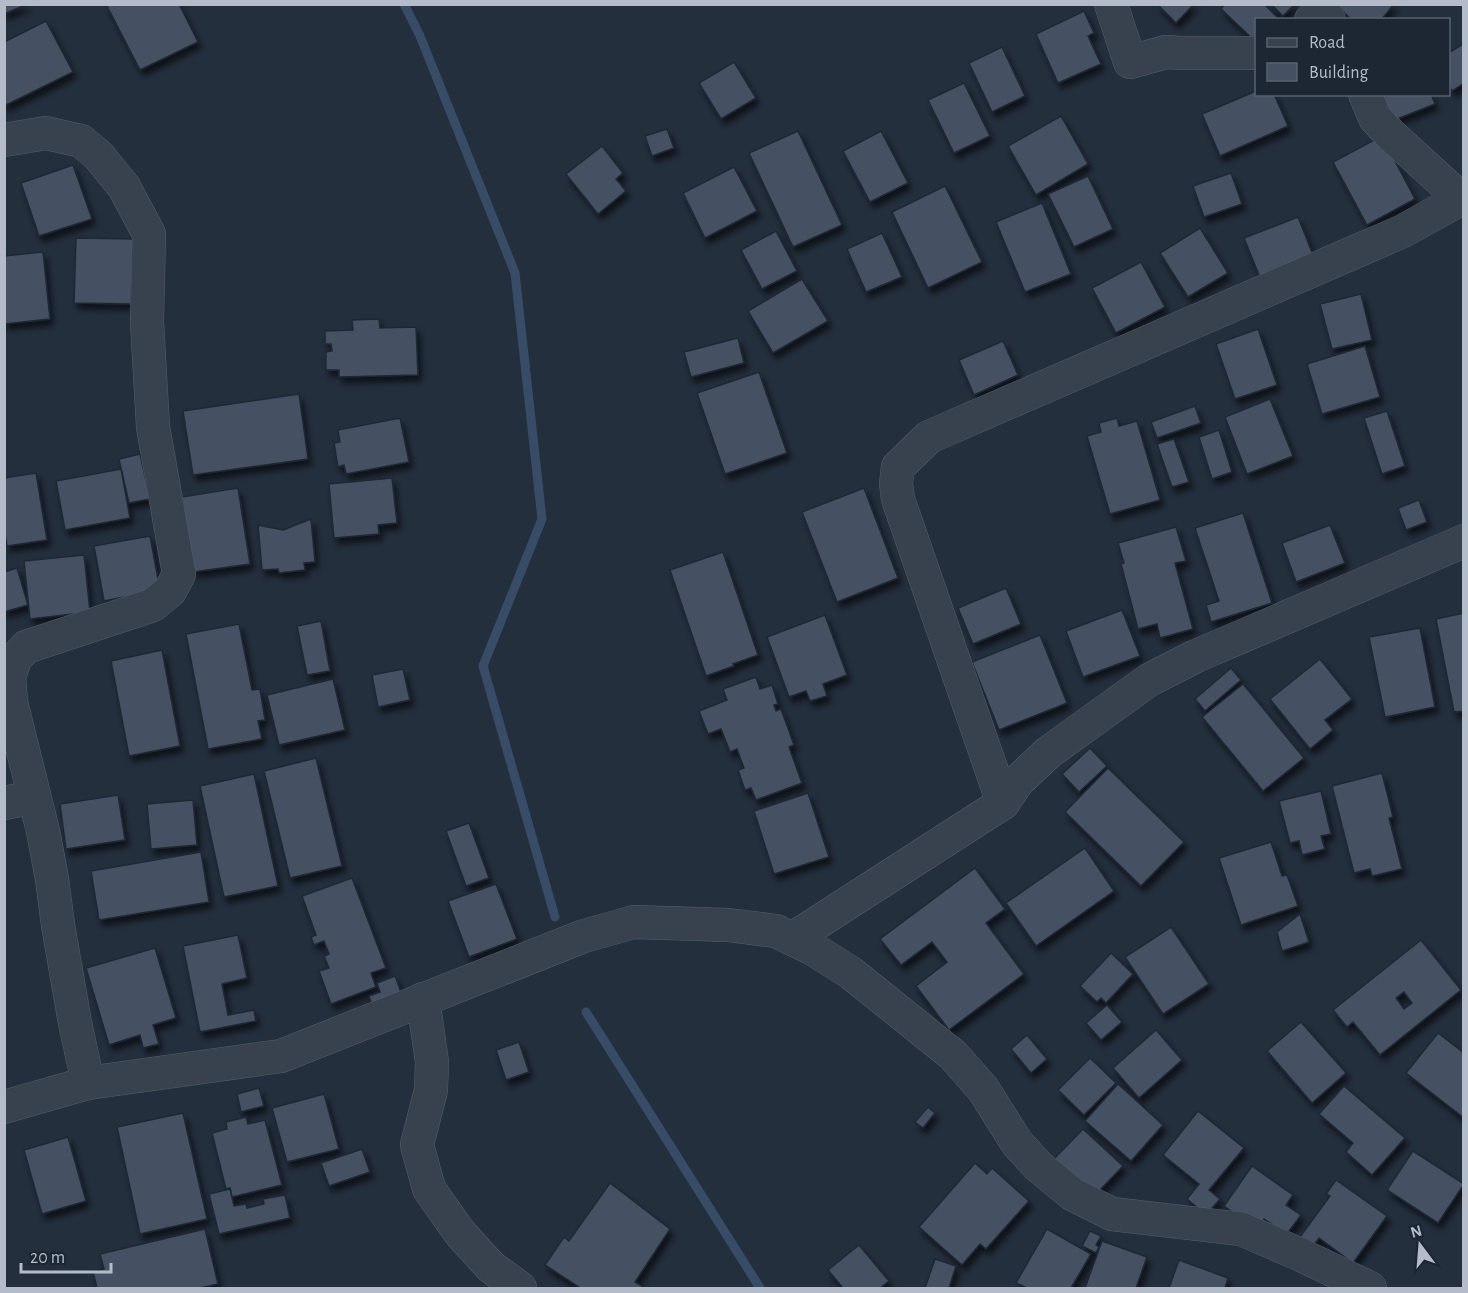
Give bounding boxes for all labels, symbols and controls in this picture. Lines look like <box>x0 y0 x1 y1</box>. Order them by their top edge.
legend <box>1255 18 1450 96</box>
text: Road <box>1309 34 1345 52</box>
text: Building <box>1309 64 1369 82</box>
north arrow <box>1390 1215 1450 1275</box>
text: N <box>1409 1222 1424 1241</box>
scale bar <box>21 1236 111 1274</box>
text: 20 m <box>30 1249 65 1267</box>

